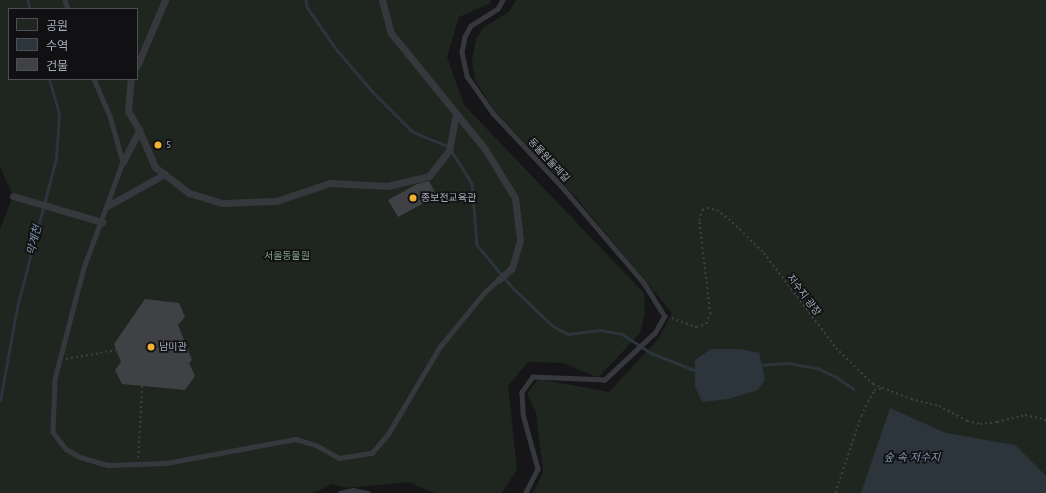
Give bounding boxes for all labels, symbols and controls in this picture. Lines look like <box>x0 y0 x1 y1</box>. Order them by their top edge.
legend <box>8 8 138 80</box>
text: 공원 <box>46 18 68 33</box>
text: 수역 <box>46 38 68 53</box>
text: 건물 <box>46 58 68 73</box>
street label: 동물원둘레길 <box>526 136 572 184</box>
place label: 5 <box>166 139 171 151</box>
marker: 5 <box>153 140 163 150</box>
place label: 종보전교육관 <box>421 192 476 204</box>
marker: 종보전교육관 <box>408 193 418 203</box>
water label: 막계천 <box>24 224 44 256</box>
park label: 서울동물원 <box>264 250 310 262</box>
street label: 저수지 광장 <box>785 272 823 318</box>
place label: 남미관 <box>159 341 187 353</box>
marker: 남미관 <box>146 342 156 352</box>
water label: 숲 속 저수지 <box>884 450 940 464</box>

